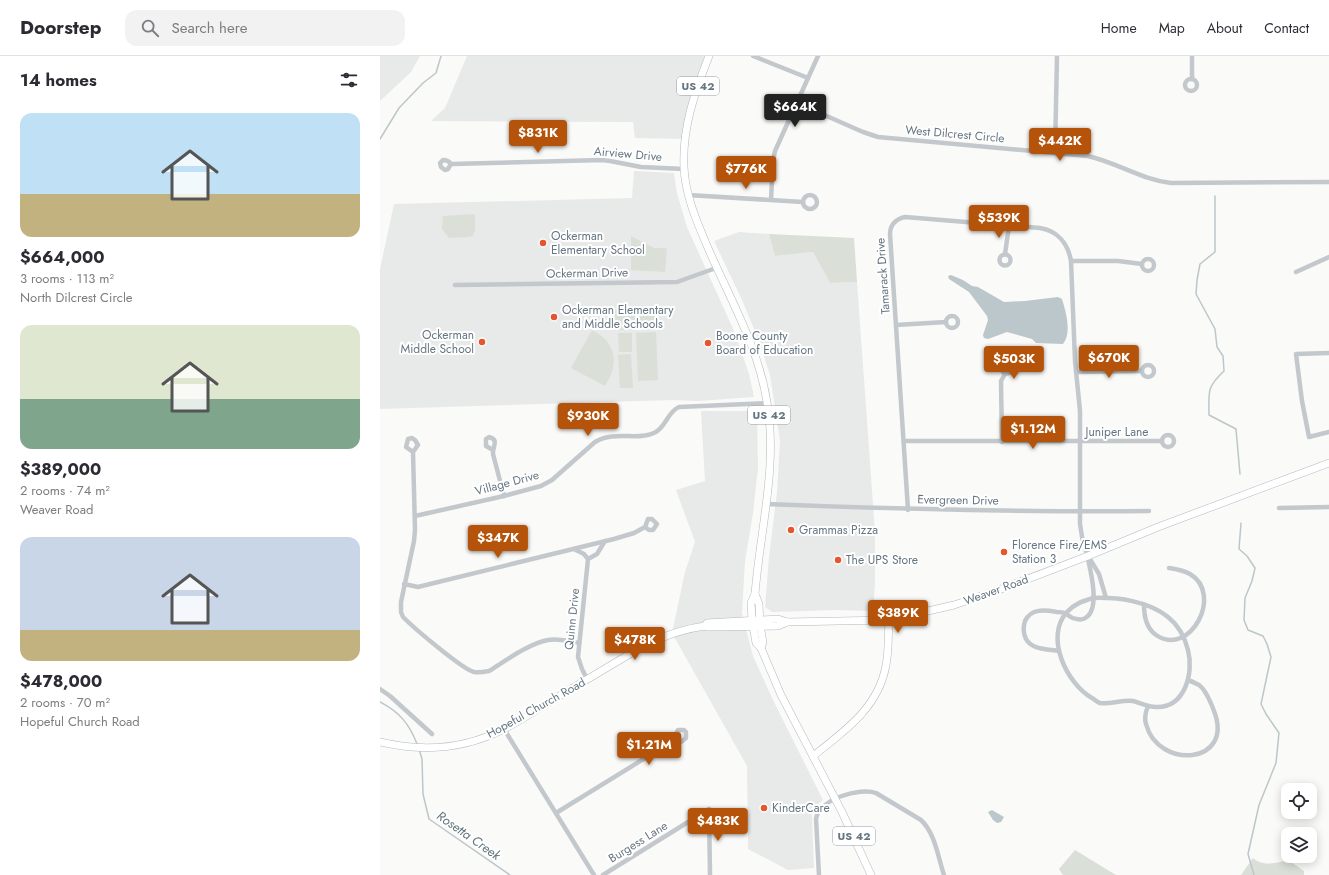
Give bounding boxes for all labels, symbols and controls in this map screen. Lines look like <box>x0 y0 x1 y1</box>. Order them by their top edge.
search box <box>125 10 405 46</box>
text: Doorstep <box>20 14 101 41</box>
icon: search <box>139 17 161 39</box>
text: Search here <box>171 17 247 39</box>
text: Home <box>1101 18 1137 38</box>
text: Map <box>1159 18 1185 38</box>
text: About <box>1207 18 1242 38</box>
text: Contact <box>1264 18 1309 38</box>
text: 14 homes <box>20 68 97 92</box>
icon: filters <box>338 69 360 91</box>
road number: US 42 <box>677 77 719 95</box>
pin: $664K <box>767 94 823 128</box>
text: $664K <box>773 97 817 116</box>
pin: $831K <box>510 120 566 154</box>
street label: West Dilcrest Circle <box>905 121 1005 147</box>
text: $831K <box>518 123 558 142</box>
pin: $442K <box>1032 128 1088 162</box>
text: $442K <box>1038 131 1082 150</box>
icon: home <box>154 139 226 211</box>
street label: Airview Drive <box>593 142 663 166</box>
pin: $776K <box>718 156 774 190</box>
text: $776K <box>725 159 767 178</box>
pin: $539K <box>971 205 1027 239</box>
text: $539K <box>978 208 1020 227</box>
place label: Ockerman Elementary School <box>551 227 645 259</box>
street label: Tamarack Drive <box>871 237 895 315</box>
marker: Ockerman Elementary School <box>538 238 548 248</box>
text: $664,000 <box>20 245 104 269</box>
street label: Ockerman Drive <box>546 263 628 283</box>
text: 3 rooms · 113 m² <box>20 269 114 288</box>
text: North Dilcrest Circle <box>20 288 133 307</box>
place label: Ockerman Elementary and Middle Schools <box>562 301 674 333</box>
marker: Ockerman Elementary and Middle Schools <box>549 312 559 322</box>
place label: Ockerman Middle School <box>400 326 474 358</box>
place label: Boone County Board of Education <box>716 327 813 359</box>
marker: Ockerman Middle School <box>477 337 487 347</box>
marker: Boone County Board of Education <box>703 338 713 348</box>
pin: $670K <box>1081 345 1137 379</box>
pin: $503K <box>986 346 1042 380</box>
text: $670K <box>1088 348 1130 367</box>
text: $503K <box>993 349 1035 368</box>
icon: home <box>154 351 226 423</box>
pin: $930K <box>560 403 616 437</box>
text: $930K <box>567 406 609 425</box>
road number: US 42 <box>748 406 790 424</box>
pin: $1.12M <box>1000 416 1066 450</box>
text: $1.12M <box>1010 419 1056 438</box>
street label: Juniper Lane <box>1084 423 1149 441</box>
text: $389,000 <box>20 457 101 481</box>
street label: Village Drive <box>473 466 541 500</box>
text: 2 rooms · 74 m² <box>20 481 110 500</box>
street label: Evergreen Drive <box>917 490 999 510</box>
text: Weaver Road <box>20 500 93 519</box>
place label: Grammas Pizza <box>799 521 878 539</box>
pin: $347K <box>470 525 526 559</box>
marker: Grammas Pizza <box>786 525 796 535</box>
text: $347K <box>477 528 519 547</box>
place label: Florence Fire/EMS Station 3 <box>1012 536 1107 568</box>
marker: Florence Fire/EMS Station 3 <box>999 547 1009 557</box>
place label: The UPS Store <box>846 551 918 569</box>
marker: The UPS Store <box>833 555 843 565</box>
icon: home <box>154 563 226 635</box>
street label: Weaver Road <box>961 570 1031 610</box>
street label: Quinn Drive <box>560 587 584 651</box>
pin: $389K <box>870 600 926 634</box>
text: $389K <box>877 603 919 622</box>
pin: $478K <box>607 627 663 661</box>
text: $478K <box>614 630 656 649</box>
text: $478,000 <box>20 669 102 693</box>
street label: Hopeful Church Road <box>483 673 589 743</box>
text: 2 rooms · 70 m² <box>20 693 110 712</box>
text: Hopeful Church Road <box>20 712 140 731</box>
pin: $1.21M <box>616 732 682 766</box>
text: $1.21M <box>626 735 672 754</box>
map controls <box>1281 783 1317 863</box>
button: locate <box>1281 783 1317 819</box>
place label: KinderCare <box>772 799 830 817</box>
marker: KinderCare <box>759 803 769 813</box>
water label: Rosetta Creek <box>433 806 505 865</box>
pin: $483K <box>690 808 746 842</box>
text: $483K <box>697 811 739 830</box>
street label: Burgess Lane <box>605 817 671 867</box>
road number: US 42 <box>833 827 875 845</box>
button: layers <box>1281 827 1317 863</box>

